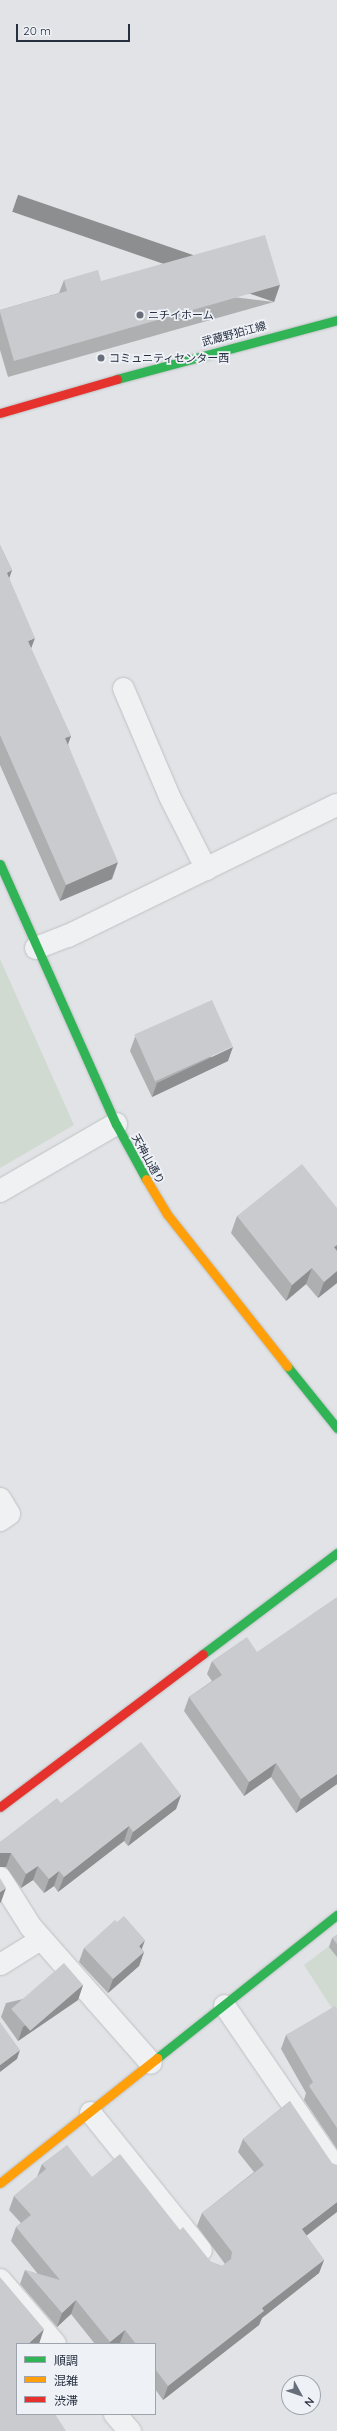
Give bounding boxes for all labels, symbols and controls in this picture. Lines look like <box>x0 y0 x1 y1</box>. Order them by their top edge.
scale bar <box>18 16 132 42</box>
text: 20 m <box>23 23 51 38</box>
place label: ニチイホーム <box>148 308 214 322</box>
marker: ニチイホーム <box>135 310 145 320</box>
street label: 武蔵野狛江線 <box>200 319 268 349</box>
place label: コミュニティセンター西 <box>109 351 230 365</box>
marker: コミュニティセンター西 <box>96 353 106 363</box>
street label: 天神山通り <box>129 1132 167 1186</box>
legend <box>16 2343 156 2415</box>
text: 順調 <box>54 2353 78 2368</box>
text: 混雑 <box>54 2373 78 2388</box>
north arrow <box>281 2375 321 2415</box>
text: 渋滞 <box>54 2393 78 2408</box>
text: N <box>301 2394 317 2410</box>

